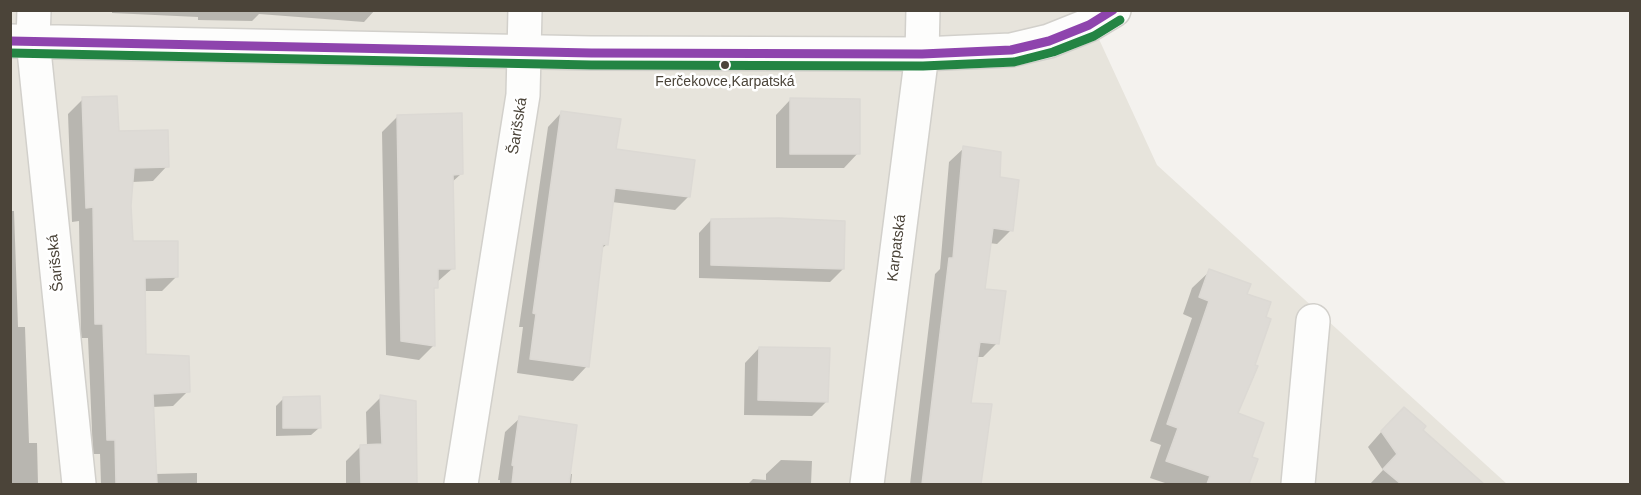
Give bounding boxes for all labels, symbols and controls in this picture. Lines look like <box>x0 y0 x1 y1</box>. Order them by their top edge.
marker: Ferčekovce,Karpatská <box>719 59 731 71</box>
place label: Ferčekovce,Karpatská <box>655 74 795 90</box>
street label: Šarišská <box>505 96 531 156</box>
street label: Karpatská <box>884 213 910 283</box>
street label: Šarišská <box>44 233 68 293</box>

